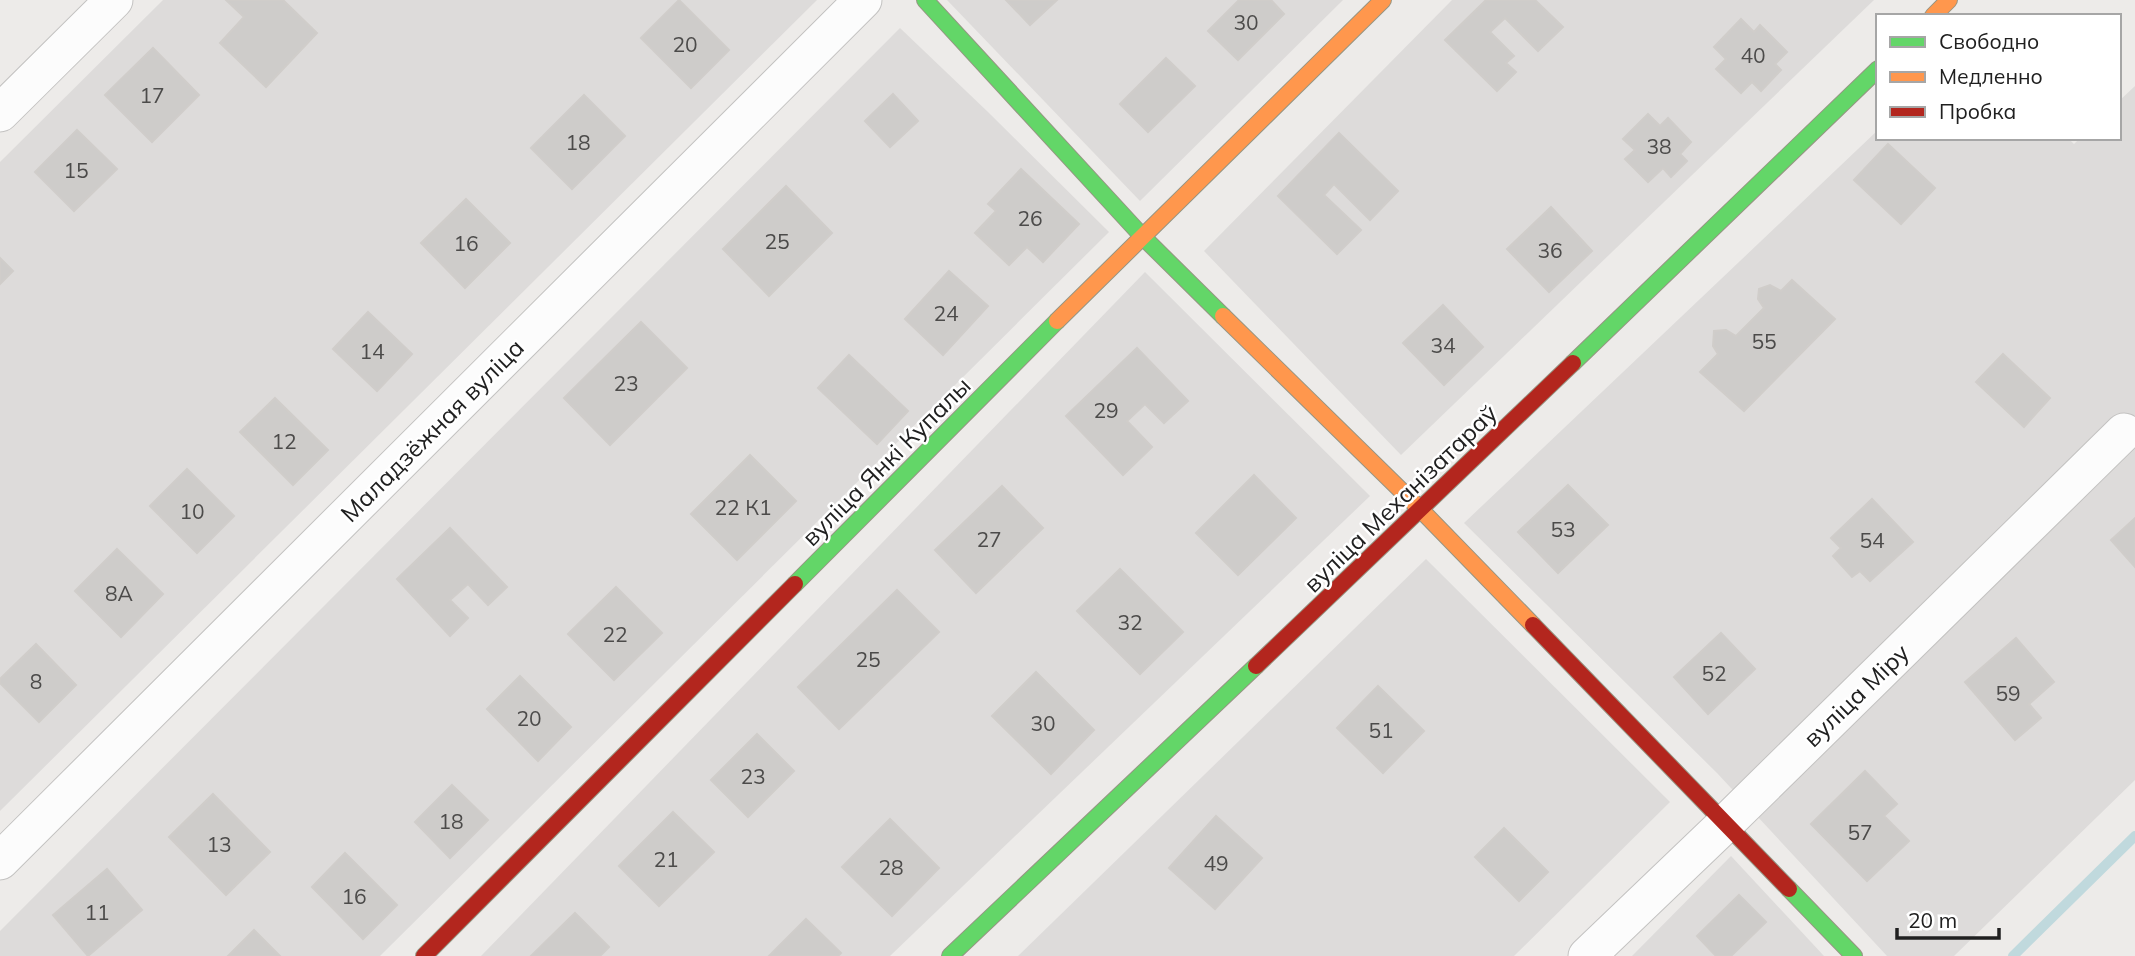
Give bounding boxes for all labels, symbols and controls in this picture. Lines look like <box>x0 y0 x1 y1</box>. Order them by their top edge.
house number: 30 <box>1233 9 1259 35</box>
legend <box>1876 14 2121 140</box>
text: Свободно <box>1939 28 2039 54</box>
house number: 20 <box>672 31 698 57</box>
house number: 40 <box>1740 42 1766 68</box>
text: Медленно <box>1939 63 2043 89</box>
house number: 17 <box>139 82 165 108</box>
text: Пробка <box>1939 98 2016 124</box>
house number: 18 <box>565 129 591 155</box>
house number: 38 <box>1646 133 1672 159</box>
house number: 15 <box>63 157 89 183</box>
house number: 26 <box>1017 205 1043 231</box>
house number: 25 <box>764 228 790 254</box>
house number: 16 <box>453 230 479 256</box>
house number: 36 <box>1537 237 1563 263</box>
house number: 24 <box>933 300 959 326</box>
house number: 55 <box>1751 328 1777 354</box>
street label: Маладзёжная вуліца <box>334 332 530 528</box>
house number: 34 <box>1430 332 1456 358</box>
house number: 14 <box>359 338 385 364</box>
house number: 23 <box>613 370 639 396</box>
street label: вуліца Янкі Купалы <box>795 370 977 552</box>
house number: 29 <box>1093 397 1119 423</box>
street label: вуліца Механізатараў <box>1297 398 1503 598</box>
house number: 12 <box>271 428 297 454</box>
house number: 22 К1 <box>714 494 772 520</box>
house number: 10 <box>179 498 205 524</box>
house number: 53 <box>1550 516 1576 542</box>
house number: 27 <box>976 526 1002 552</box>
house number: 54 <box>1859 527 1885 553</box>
house number: 8А <box>105 580 134 606</box>
house number: 32 <box>1117 609 1143 635</box>
house number: 22 <box>602 621 628 647</box>
street label: вуліца Міру <box>1797 637 1915 753</box>
house number: 25 <box>855 646 881 672</box>
house number: 52 <box>1701 660 1727 686</box>
house number: 8 <box>30 668 42 694</box>
house number: 59 <box>1995 680 2021 706</box>
house number: 20 <box>516 705 542 731</box>
house number: 30 <box>1030 710 1056 736</box>
house number: 51 <box>1368 717 1394 743</box>
house number: 23 <box>740 763 766 789</box>
house number: 18 <box>438 808 464 834</box>
house number: 57 <box>1847 819 1873 845</box>
house number: 13 <box>206 831 232 857</box>
house number: 21 <box>653 846 679 872</box>
house number: 49 <box>1203 850 1229 876</box>
house number: 28 <box>878 854 904 880</box>
house number: 16 <box>341 883 367 909</box>
scale bar <box>1897 897 1998 941</box>
house number: 11 <box>84 899 110 925</box>
text: 20 m <box>1908 907 1957 933</box>

